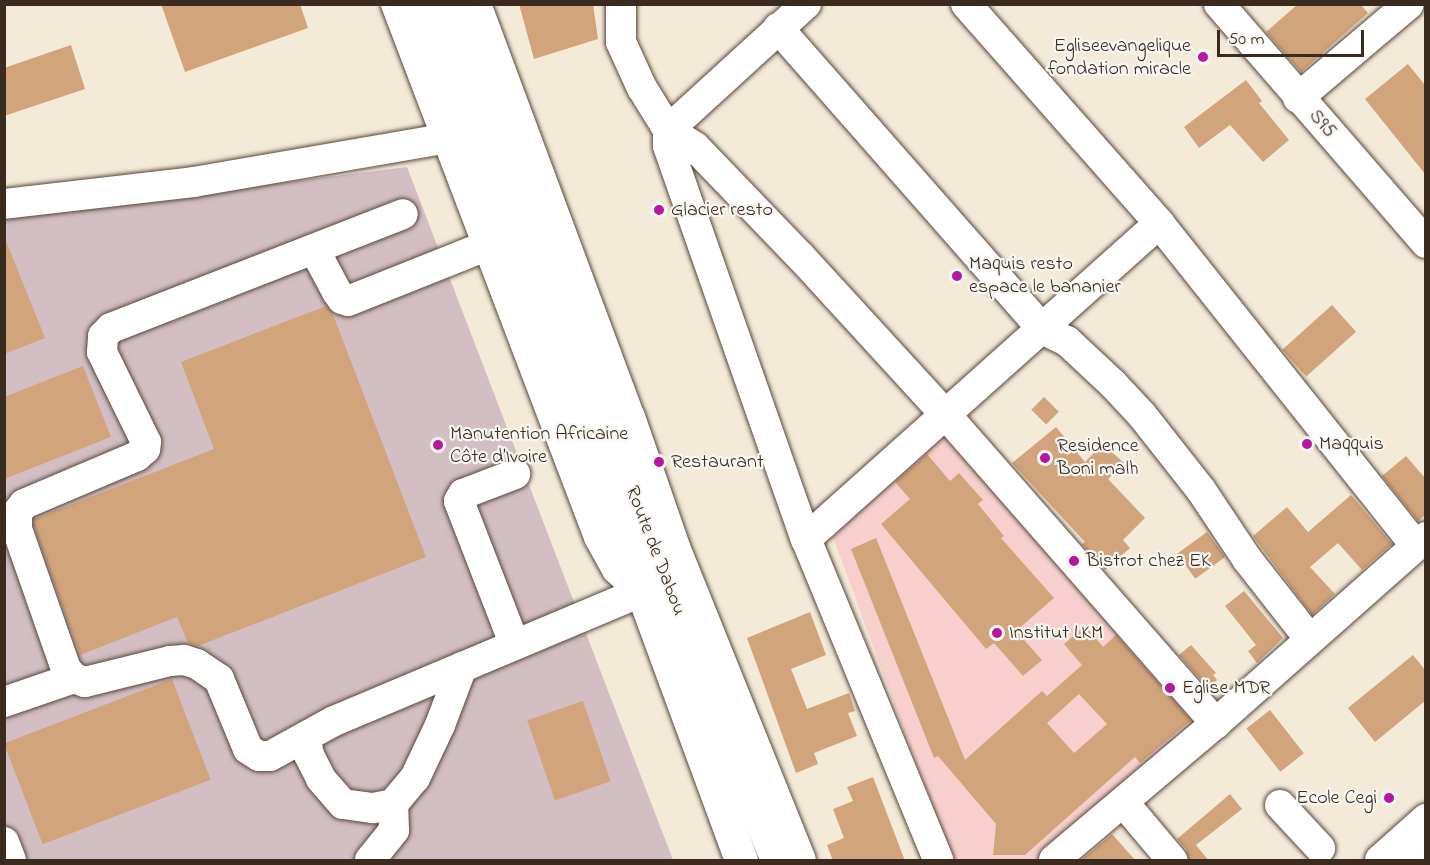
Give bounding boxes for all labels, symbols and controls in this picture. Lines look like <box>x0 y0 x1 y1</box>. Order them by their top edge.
scale bar <box>1220 18 1367 56</box>
text: 50 m <box>1228 27 1265 53</box>
place label: Egliseevangelique fondation miracle <box>1048 34 1191 81</box>
marker: Egliseevangelique fondation miracle <box>1196 50 1210 64</box>
street label: S95 <box>1303 105 1341 143</box>
place label: Glacier resto <box>671 198 773 222</box>
marker: Glacier resto <box>652 203 666 217</box>
place label: Maquis resto espace le bananier <box>969 252 1121 299</box>
marker: Maquis resto espace le bananier <box>950 269 964 283</box>
place label: Manutention Africaine Côte d’Ivoire <box>450 422 628 469</box>
place label: Maqquis <box>1319 432 1384 456</box>
place label: Residence Boni malh <box>1057 434 1139 481</box>
marker: Maqquis <box>1300 437 1314 451</box>
marker: Manutention Africaine Côte d’Ivoire <box>431 438 445 452</box>
place label: Restaurant <box>671 450 764 474</box>
marker: Residence Boni malh <box>1038 451 1052 465</box>
marker: Restaurant <box>652 455 666 469</box>
street label: Route de Dabou <box>619 483 691 619</box>
place label: Bistrot chez EK <box>1086 549 1211 573</box>
marker: Bistrot chez EK <box>1067 554 1081 568</box>
place label: Institut LKM <box>1009 621 1103 645</box>
marker: Institut LKM <box>990 626 1004 640</box>
place label: Eglise MDR <box>1182 676 1270 700</box>
marker: Eglise MDR <box>1163 681 1177 695</box>
place label: Ecole Cegi <box>1296 786 1377 810</box>
marker: Ecole Cegi <box>1382 791 1396 805</box>

